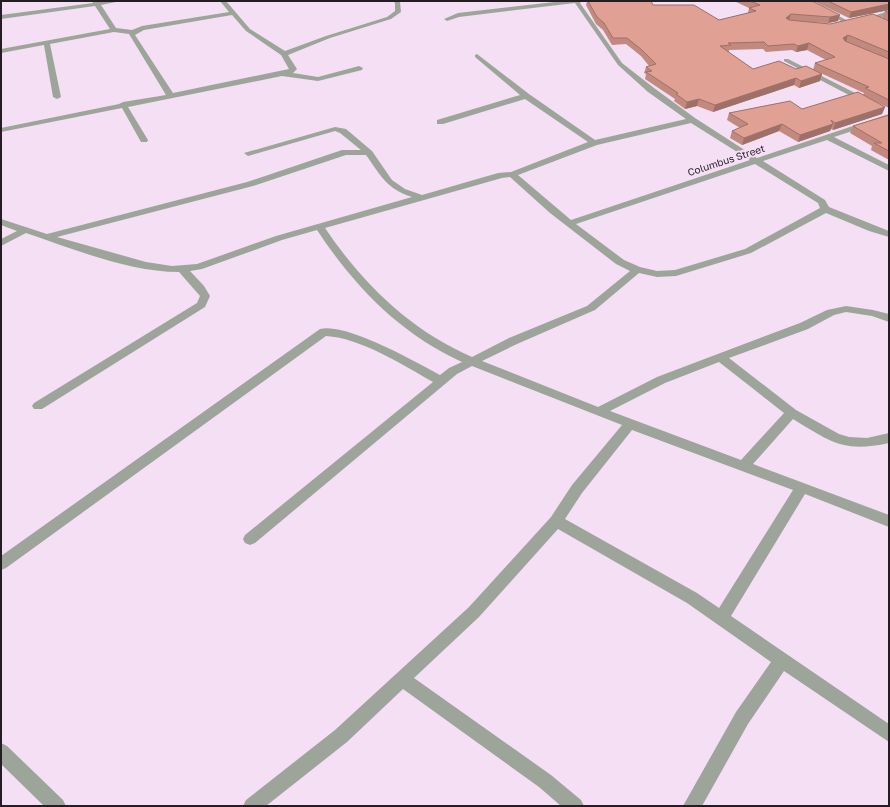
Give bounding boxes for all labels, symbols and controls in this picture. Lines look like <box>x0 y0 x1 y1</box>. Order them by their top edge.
street label: Columbus Street <box>686 142 766 178</box>

